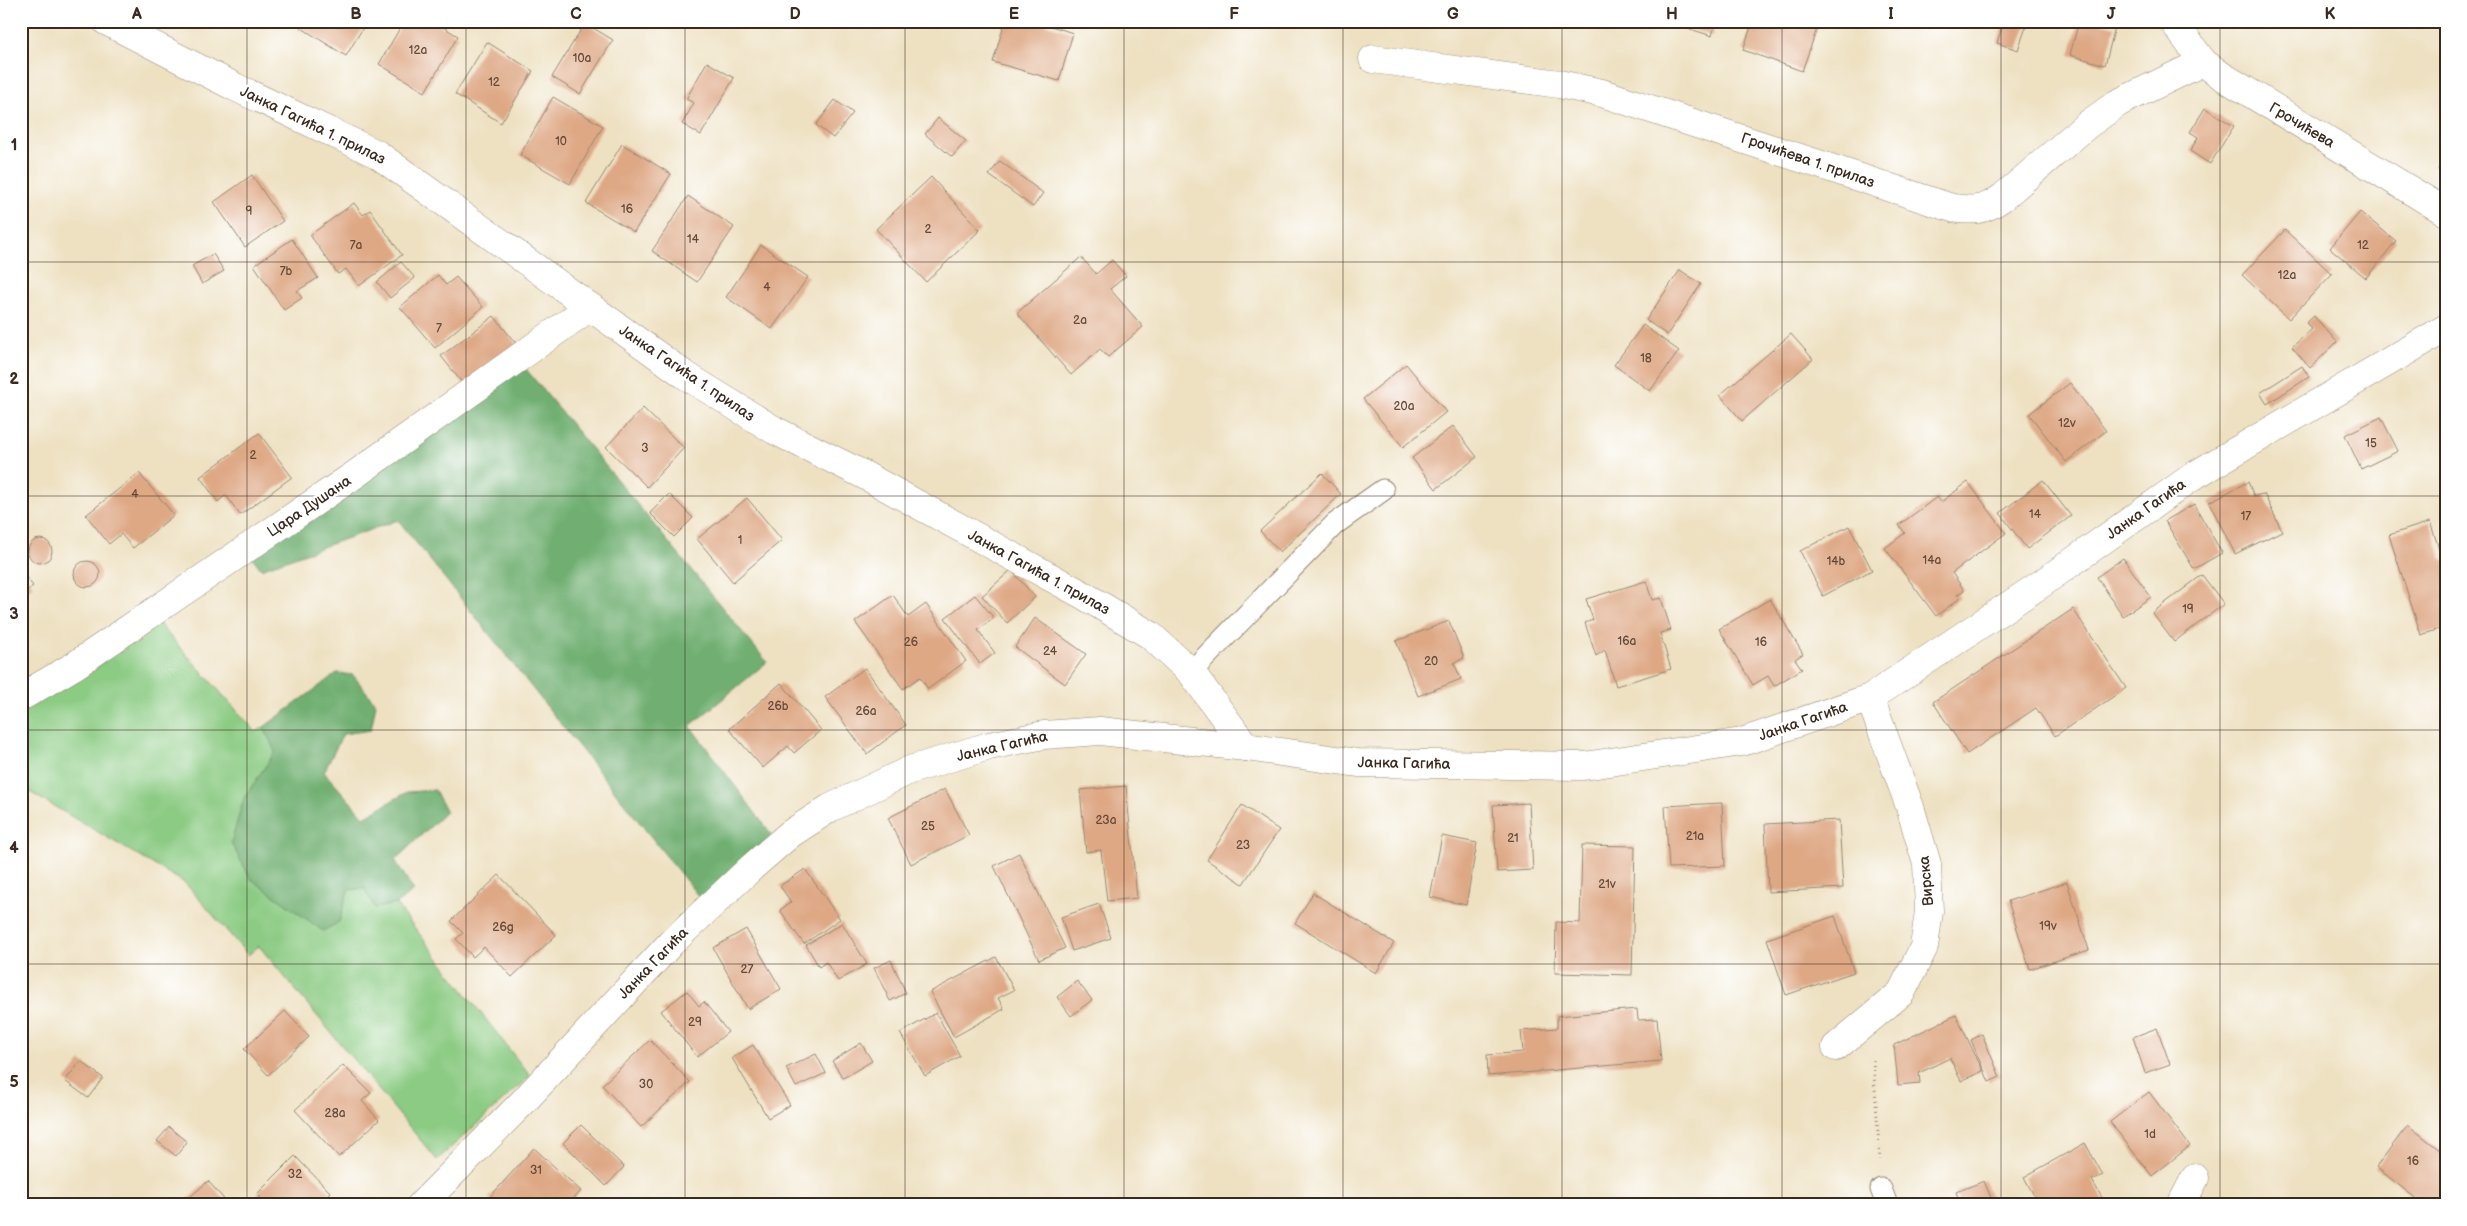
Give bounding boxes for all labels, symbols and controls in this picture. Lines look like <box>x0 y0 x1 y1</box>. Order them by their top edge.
text: A <box>131 5 142 24</box>
text: B <box>350 5 362 24</box>
text: C <box>570 5 582 24</box>
text: D <box>789 5 801 24</box>
text: E <box>1009 5 1019 24</box>
text: F <box>1229 5 1239 24</box>
text: G <box>1447 5 1459 24</box>
text: H <box>1666 5 1678 24</box>
text: I <box>1888 5 1894 24</box>
text: J <box>2107 5 2116 24</box>
text: K <box>2325 5 2336 24</box>
house number: 12a <box>409 43 427 58</box>
house number: 10a <box>573 51 591 66</box>
house number: 12 <box>488 75 500 90</box>
street label: Јанка Гагића 1. прилаз <box>237 82 389 169</box>
street label: Грочићева <box>2265 98 2338 152</box>
street label: Грочићева 1. прилаз <box>1738 129 1877 192</box>
house number: 10 <box>555 134 567 149</box>
text: 1 <box>11 136 17 155</box>
house number: 16 <box>621 202 633 217</box>
house number: 9 <box>246 204 253 219</box>
house number: 2 <box>924 222 932 237</box>
house number: 14 <box>687 232 700 247</box>
house number: 7a <box>350 238 363 253</box>
house number: 12 <box>2357 238 2369 253</box>
house number: 7b <box>280 264 293 279</box>
house number: 12a <box>2278 268 2296 283</box>
house number: 4 <box>763 280 771 295</box>
house number: 2a <box>1073 313 1087 328</box>
house number: 7 <box>436 321 442 336</box>
street label: Јанка Гагића 1. прилаз <box>615 321 758 426</box>
house number: 18 <box>1640 351 1652 366</box>
text: 2 <box>9 370 19 389</box>
house number: 20a <box>1394 399 1415 414</box>
house number: 12v <box>2058 416 2076 431</box>
house number: 15 <box>2365 436 2377 451</box>
house number: 3 <box>641 441 649 456</box>
house number: 2 <box>249 448 257 463</box>
street label: Цара Душана <box>264 471 355 541</box>
street label: Јанка Гагића <box>2103 475 2190 544</box>
house number: 4 <box>131 487 139 502</box>
house number: 14 <box>2029 507 2042 522</box>
house number: 17 <box>2241 509 2251 524</box>
street label: Јанка Гагића 1. прилаз <box>964 525 1113 619</box>
house number: 1 <box>738 533 742 548</box>
house number: 14a <box>1923 553 1942 568</box>
house number: 14b <box>1827 554 1846 569</box>
house number: 19 <box>2182 602 2194 617</box>
text: 3 <box>9 605 19 624</box>
house number: 16a <box>1618 634 1637 649</box>
house number: 26 <box>904 635 918 650</box>
house number: 16 <box>1755 635 1767 650</box>
house number: 24 <box>1043 644 1058 659</box>
house number: 20 <box>1424 654 1438 669</box>
street label: Јанка Гагића <box>1756 697 1850 746</box>
house number: 26b <box>767 699 789 714</box>
house number: 26a <box>855 704 877 719</box>
street label: Јанка Гагића <box>955 727 1050 766</box>
street label: Јанка Гагића <box>1357 753 1451 774</box>
house number: 23a <box>1095 813 1117 828</box>
house number: 25 <box>921 819 935 834</box>
house number: 21a <box>1686 829 1704 844</box>
house number: 21 <box>1507 831 1519 846</box>
house number: 23 <box>1236 838 1250 853</box>
text: 4 <box>9 839 19 858</box>
street label: Вирска <box>1915 855 1938 907</box>
house number: 21v <box>1598 877 1616 892</box>
house number: 19v <box>2039 919 2057 934</box>
house number: 26g <box>492 920 514 935</box>
street label: Јанка Гагића <box>614 923 693 1003</box>
house number: 27 <box>741 962 754 977</box>
house number: 29 <box>688 1015 702 1030</box>
text: 5 <box>9 1073 19 1092</box>
house number: 30 <box>639 1077 653 1092</box>
house number: 28a <box>325 1106 346 1121</box>
house number: 1d <box>2144 1127 2156 1142</box>
house number: 16 <box>2407 1154 2419 1169</box>
house number: 31 <box>530 1163 542 1178</box>
house number: 32 <box>288 1167 302 1182</box>

